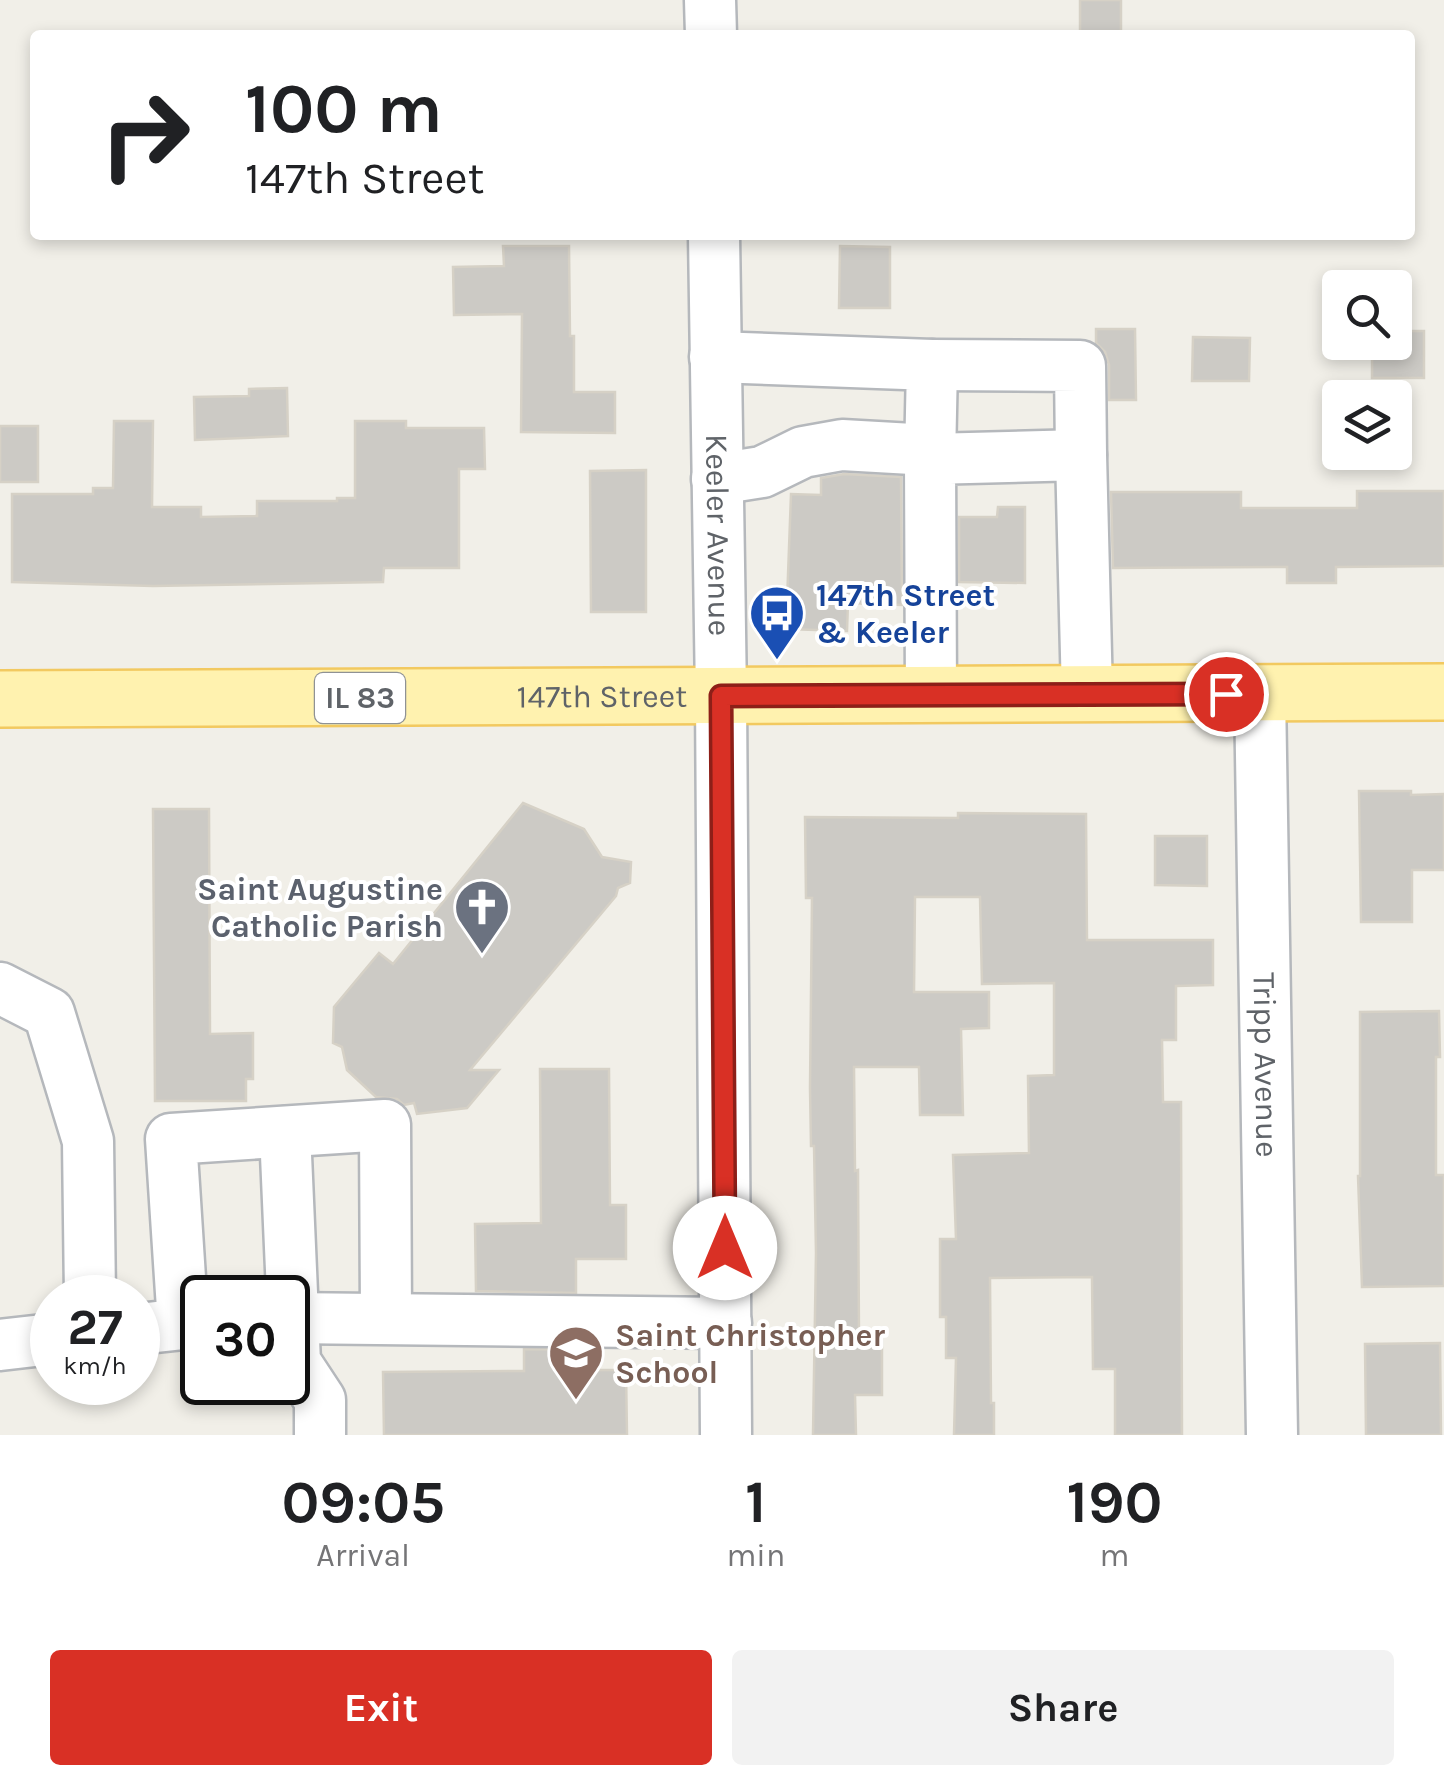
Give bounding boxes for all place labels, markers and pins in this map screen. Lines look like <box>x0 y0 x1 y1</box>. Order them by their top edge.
place label: 147th Street & Keeler <box>816 577 995 651</box>
bus stop icon: 147th Street & Keeler <box>747 583 807 662</box>
pin <box>1184 652 1269 737</box>
place label: Saint Augustine Catholic Parish <box>197 871 443 945</box>
church icon: Saint Augustine Catholic Parish <box>452 877 512 956</box>
place label: Saint Christopher School <box>615 1317 886 1391</box>
school or university icon: Saint Christopher School <box>546 1323 606 1402</box>

